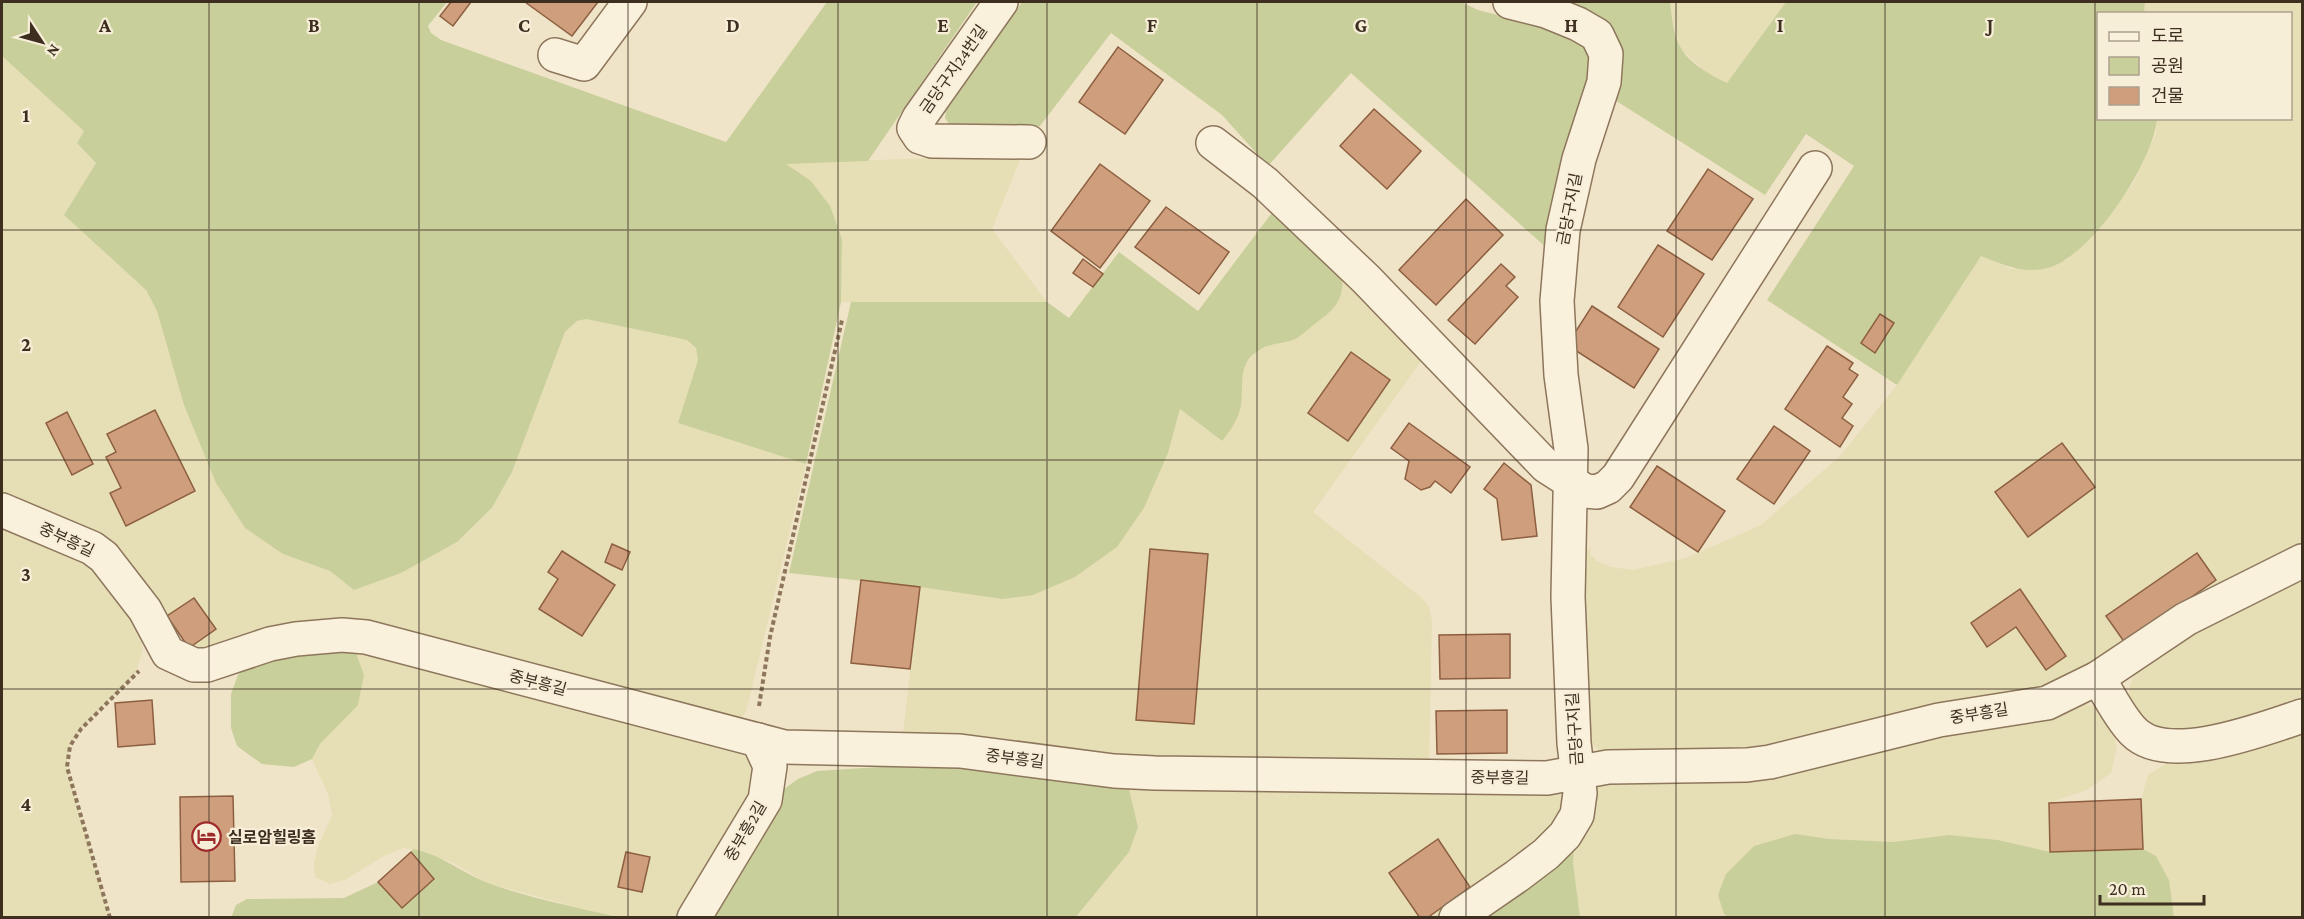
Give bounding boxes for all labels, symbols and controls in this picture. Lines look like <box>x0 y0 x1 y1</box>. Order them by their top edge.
north arrow <box>12 12 72 72</box>
legend <box>2097 12 2292 120</box>
text: A <box>98 14 112 36</box>
text: B <box>308 14 320 36</box>
text: C <box>518 14 530 36</box>
text: D <box>726 14 740 36</box>
text: E <box>937 14 949 36</box>
text: F <box>1147 14 1158 36</box>
text: G <box>1355 14 1368 36</box>
text: H <box>1564 14 1578 36</box>
text: I <box>1777 14 1784 36</box>
text: J <box>1985 14 1994 36</box>
street label: 금당구지24번길 <box>917 22 990 117</box>
text: 도로 <box>2151 26 2184 46</box>
text: N <box>44 41 64 60</box>
text: 공원 <box>2151 56 2184 76</box>
text: 건물 <box>2151 86 2184 106</box>
text: 1 <box>22 104 30 126</box>
street label: 금당구지길 <box>1554 171 1585 247</box>
text: 2 <box>21 333 31 355</box>
street label: 중부흥길 <box>37 519 97 560</box>
text: 3 <box>21 563 31 585</box>
street label: 중부흥길 <box>507 667 569 698</box>
street label: 금당구지길 <box>1563 692 1586 766</box>
street label: 중부흥길 <box>1949 700 2009 726</box>
street label: 중부흥길 <box>985 746 1045 771</box>
street label: 중부흥길 <box>1470 768 1530 787</box>
text: 4 <box>21 793 32 815</box>
street label: 중부흥2길 <box>721 798 769 864</box>
hotel icon: 실로암힐링홈 <box>191 821 223 853</box>
place label: 실로암힐링홈 <box>228 828 316 846</box>
scale bar <box>2100 868 2204 906</box>
text: 20 m <box>2109 879 2146 899</box>

